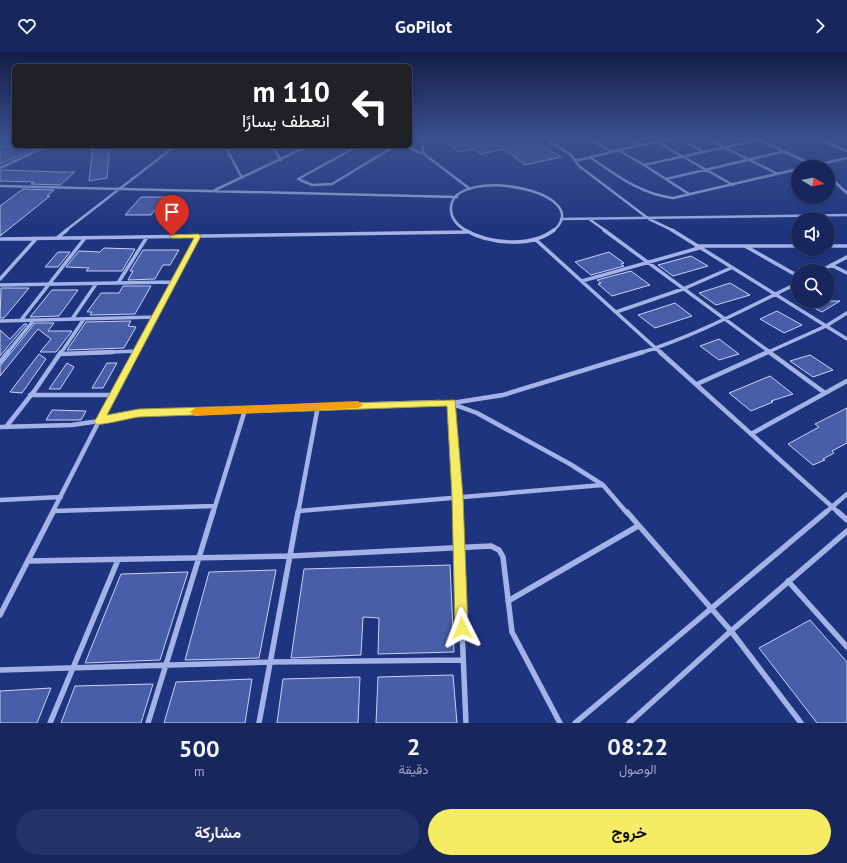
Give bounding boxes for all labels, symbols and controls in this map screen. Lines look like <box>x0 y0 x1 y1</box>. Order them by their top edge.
icon: heart <box>16 15 38 37</box>
text: GoPilot <box>395 15 452 38</box>
icon: forward <box>809 15 831 37</box>
text: 110 m <box>253 73 330 110</box>
icon: left <box>344 80 396 132</box>
text: انعطف يسارًا <box>242 109 330 132</box>
north arrow <box>791 160 835 204</box>
map controls <box>791 160 835 308</box>
pin <box>155 195 189 236</box>
icon: arrive <box>161 201 183 223</box>
button: sound <box>791 212 835 256</box>
button: search <box>791 264 835 308</box>
position arrow <box>441 607 483 649</box>
text: 2 <box>407 731 420 762</box>
text: 08:22 <box>607 731 668 762</box>
text: 500 <box>179 733 220 764</box>
text: دقيقة <box>398 761 429 778</box>
text: الوصول <box>619 761 657 778</box>
text: m <box>194 763 204 780</box>
button: مشاركة <box>16 809 420 855</box>
button: خروج <box>428 809 831 855</box>

